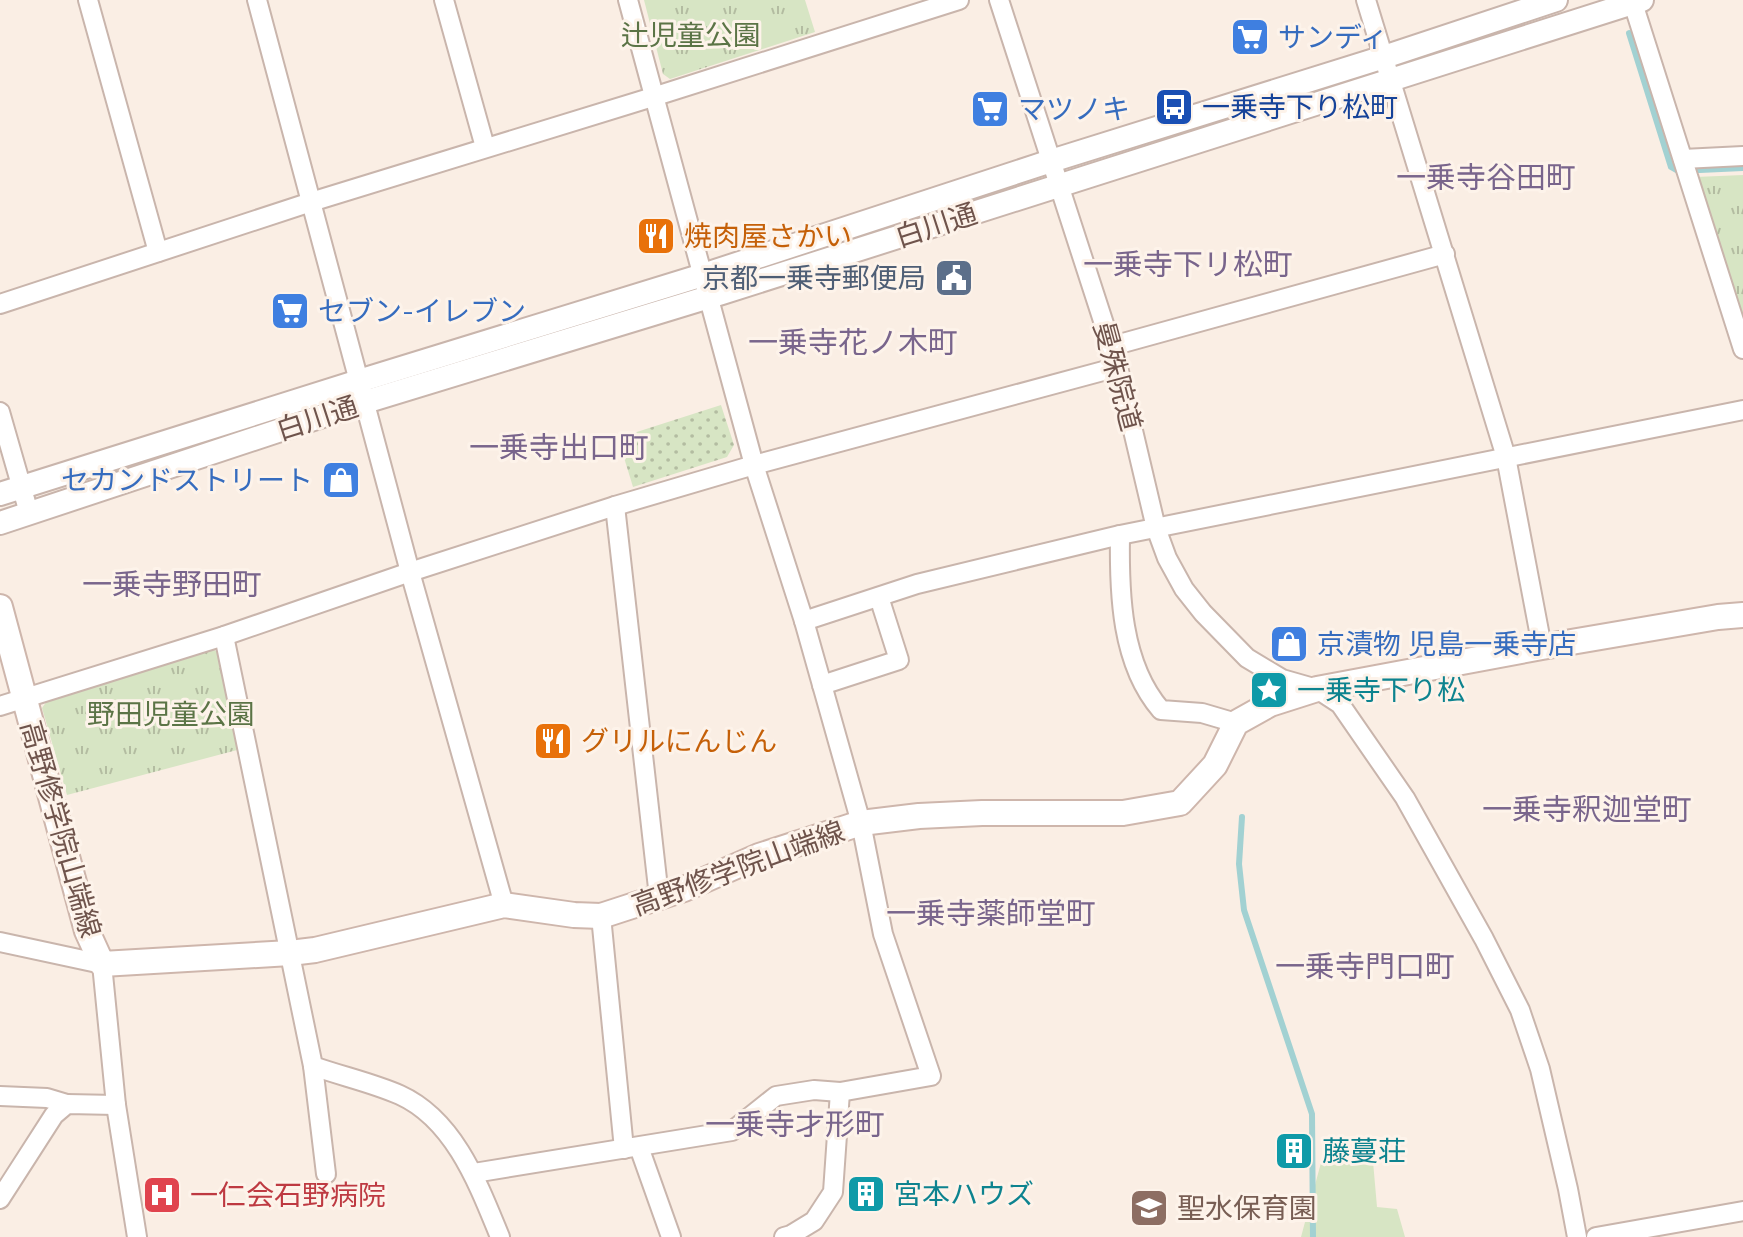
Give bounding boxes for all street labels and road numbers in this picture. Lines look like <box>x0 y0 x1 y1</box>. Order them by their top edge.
street label: 白川通 <box>890 195 981 254</box>
street label: 曼殊院道 <box>1087 317 1150 434</box>
street label: 白川通 <box>271 388 362 447</box>
street label: 高野修学院山端線 <box>14 716 109 941</box>
street label: 高野修学院山端線 <box>627 813 849 922</box>

